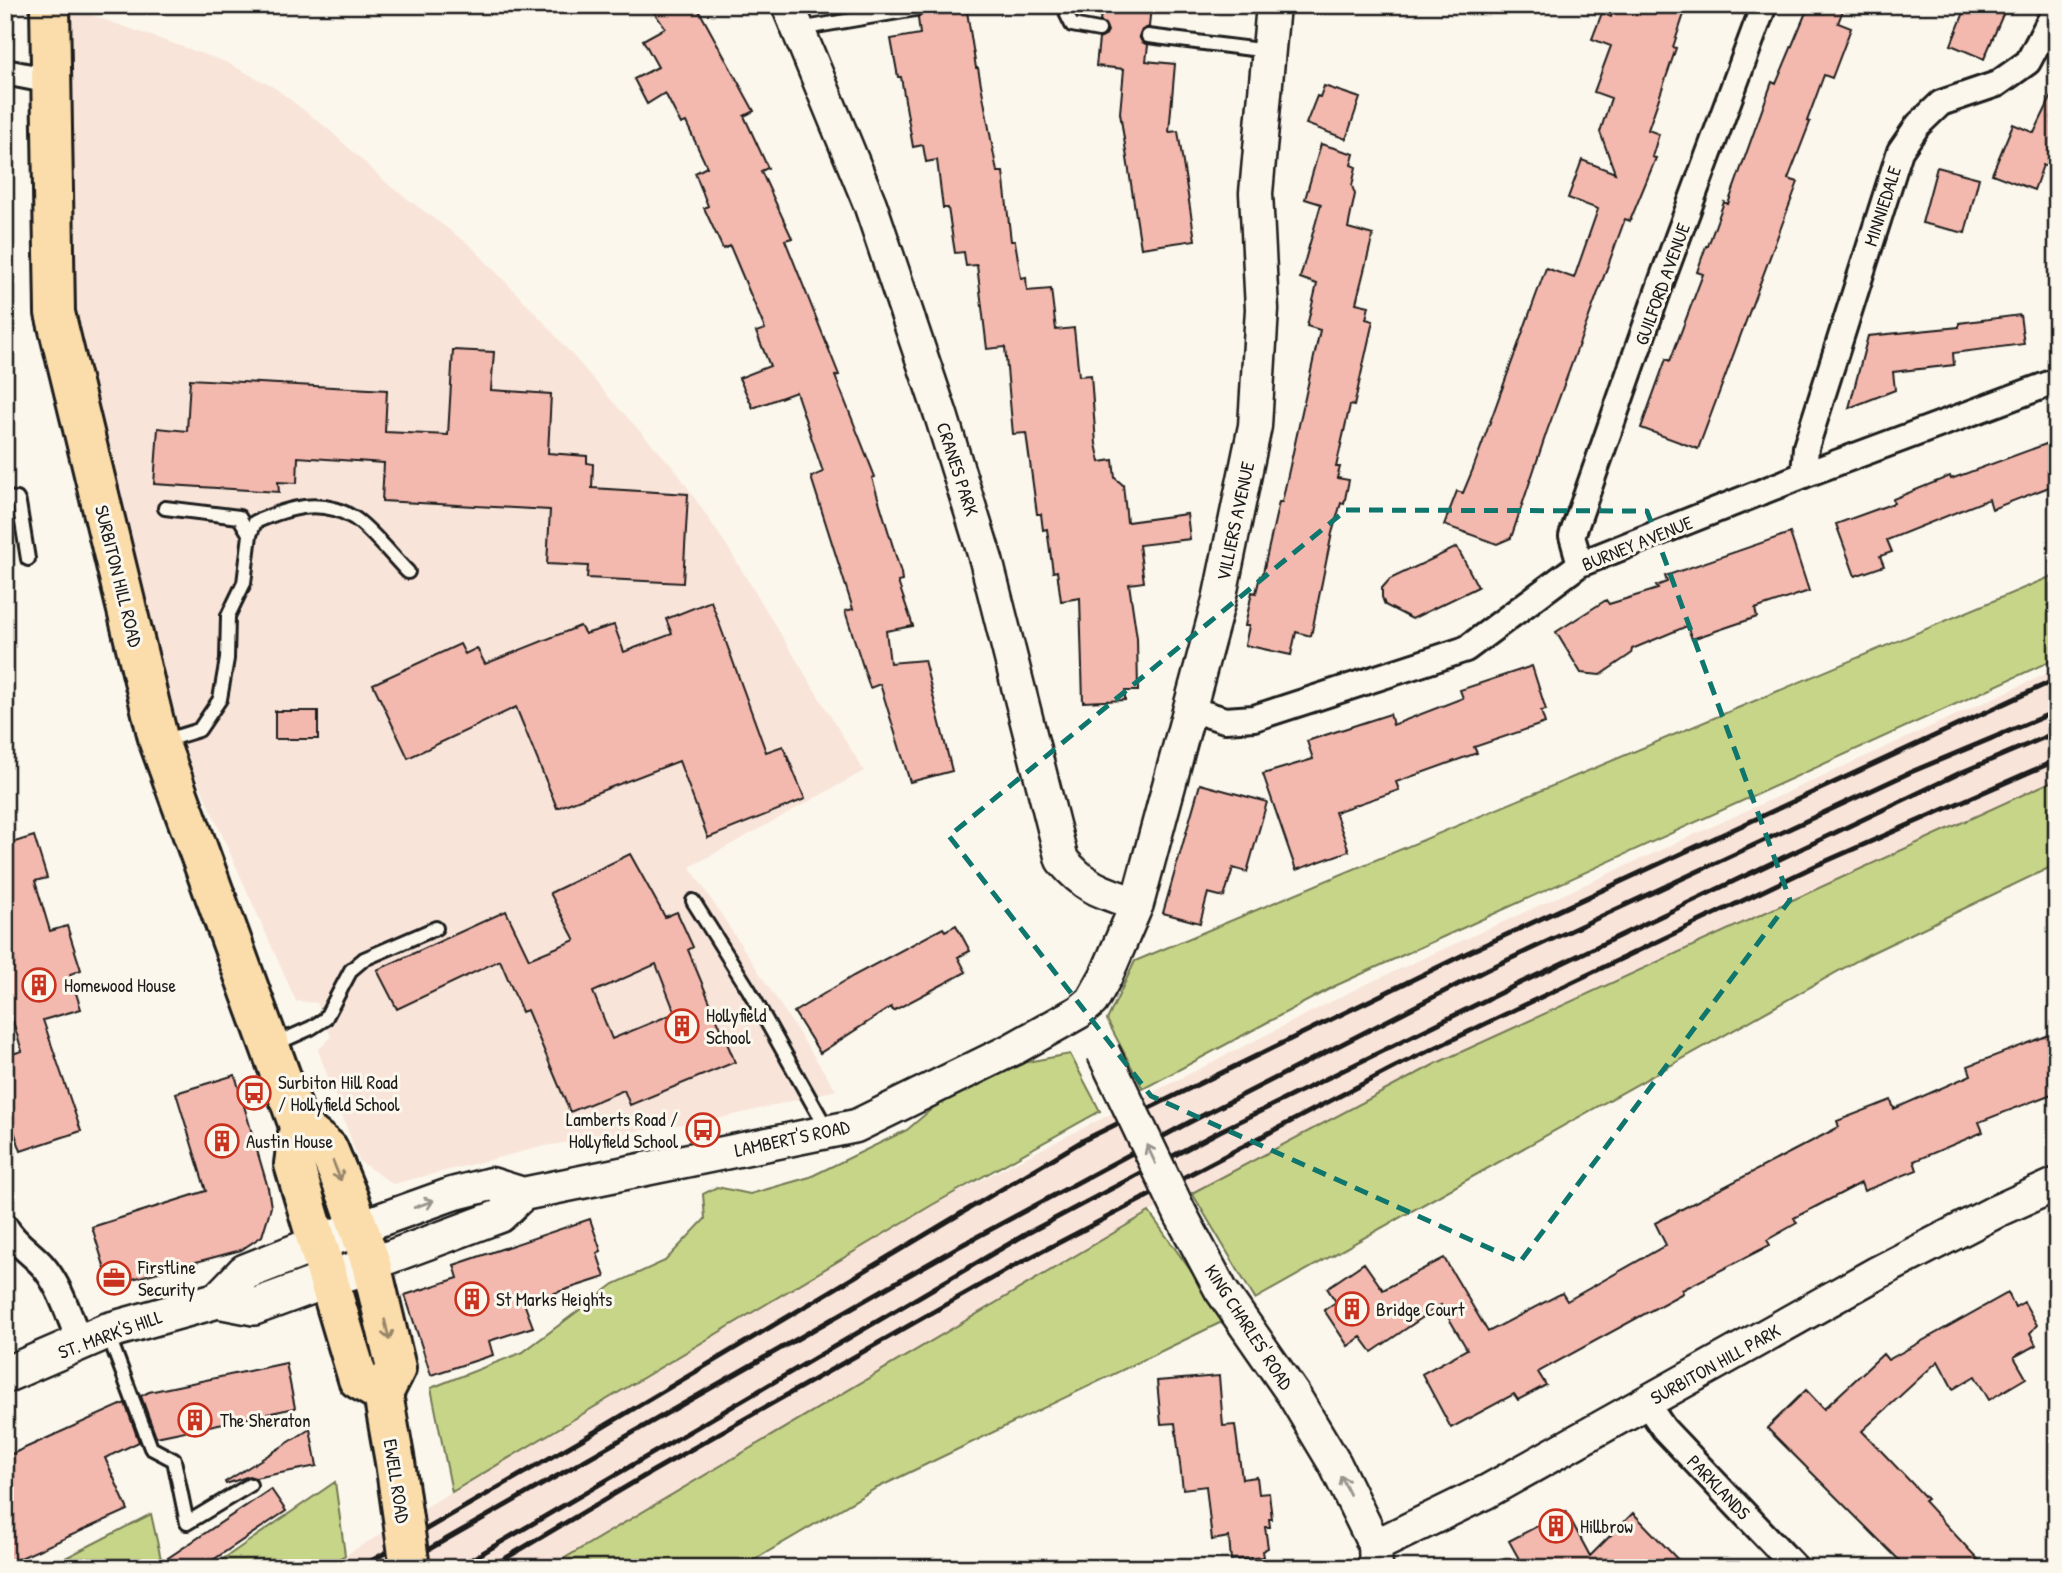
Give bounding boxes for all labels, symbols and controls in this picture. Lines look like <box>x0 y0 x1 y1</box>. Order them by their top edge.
street label: MINNIEDALE <box>1857 162 1907 249</box>
street label: GUILFORD AVENUE <box>1628 219 1696 349</box>
street label: CRANES PARK <box>931 419 985 519</box>
street label: VILLIERS AVENUE <box>1210 458 1260 583</box>
street label: SURBITON HILL ROAD <box>89 502 149 650</box>
street label: BURNEY AVENUE <box>1578 509 1697 577</box>
building icon: Homewood House <box>20 966 58 1004</box>
place label: Homewood House <box>64 972 176 998</box>
place label: Hollyfield School <box>706 1002 767 1050</box>
building icon: Hollyfield School <box>663 1007 701 1045</box>
place label: Surbiton Hill Road / Hollyfield School <box>278 1069 401 1117</box>
bus stop icon: Surbiton Hill Road / Hollyfield School <box>235 1074 273 1112</box>
place label: Lamberts Road / Hollyfield School <box>566 1106 679 1154</box>
bus stop icon: Lamberts Road / Hollyfield School <box>684 1111 722 1149</box>
street label: LAMBERT'S ROAD <box>732 1113 852 1163</box>
building icon: Austin House <box>203 1122 241 1160</box>
place label: Austin House <box>246 1128 333 1154</box>
one-way arrow <box>1144 1144 1158 1165</box>
one-way arrow <box>331 1160 344 1181</box>
one-way arrow <box>412 1197 434 1209</box>
place label: Firstline Security <box>137 1254 196 1302</box>
office icon: Firstline Security <box>95 1259 133 1297</box>
street label: KING CHARLES' ROAD <box>1199 1259 1299 1395</box>
building icon: St Marks Heights <box>453 1280 491 1318</box>
place label: St Marks Heights <box>496 1286 612 1312</box>
building icon: Bridge Court <box>1333 1290 1371 1328</box>
place label: Bridge Court <box>1376 1296 1465 1322</box>
street label: ST. MARK'S HILL <box>54 1303 166 1365</box>
one-way arrow <box>380 1318 394 1341</box>
street label: SURBITON HILL PARK <box>1645 1318 1785 1410</box>
building icon: The Sheraton <box>176 1401 214 1439</box>
place label: The Sheraton <box>220 1407 311 1433</box>
street label: EWELL ROAD <box>378 1437 416 1525</box>
street label: PARKLANDS <box>1681 1449 1757 1525</box>
one-way arrow <box>1337 1475 1351 1496</box>
building icon: Hillbrow <box>1537 1507 1575 1545</box>
place label: Hillbrow <box>1580 1513 1633 1539</box>

